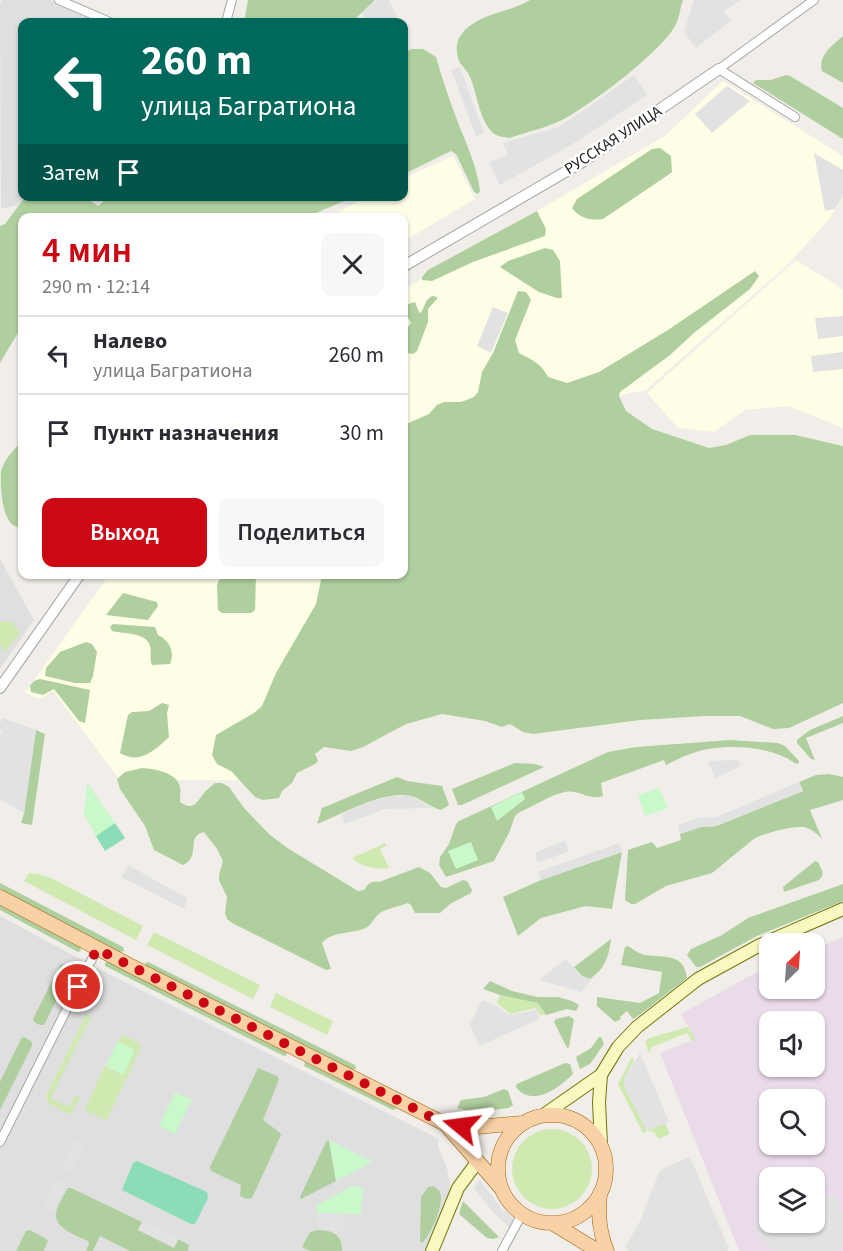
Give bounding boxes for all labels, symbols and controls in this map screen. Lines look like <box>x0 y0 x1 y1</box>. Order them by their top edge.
text: 260 m <box>141 31 252 91</box>
icon: left <box>42 42 120 120</box>
text: улица Багратиона <box>141 87 356 126</box>
street label: РУССКАЯ УЛИЦА <box>560 100 666 180</box>
icon: arrive <box>112 156 145 189</box>
text: Затем <box>42 157 100 189</box>
text: 4 мин <box>42 225 132 276</box>
button: close <box>321 233 384 296</box>
text: 290 m · 12:14 <box>42 273 150 301</box>
text: Налево <box>93 325 167 357</box>
icon: left <box>42 339 75 372</box>
text: 260 m <box>329 339 384 371</box>
text: улица Багратиона <box>93 357 253 385</box>
icon: arrive <box>42 417 75 450</box>
text: Пункт назначения <box>93 417 279 449</box>
text: 30 m <box>339 417 384 449</box>
button: Выход <box>42 498 207 567</box>
button: Поделиться <box>219 498 384 567</box>
north arrow <box>759 933 825 999</box>
map controls <box>759 933 825 1233</box>
pin <box>52 961 103 1012</box>
icon: arrive <box>61 970 94 1003</box>
button: sound <box>759 1011 825 1077</box>
button: search <box>759 1089 825 1155</box>
position arrow <box>429 1094 493 1158</box>
button: layers <box>759 1167 825 1233</box>

